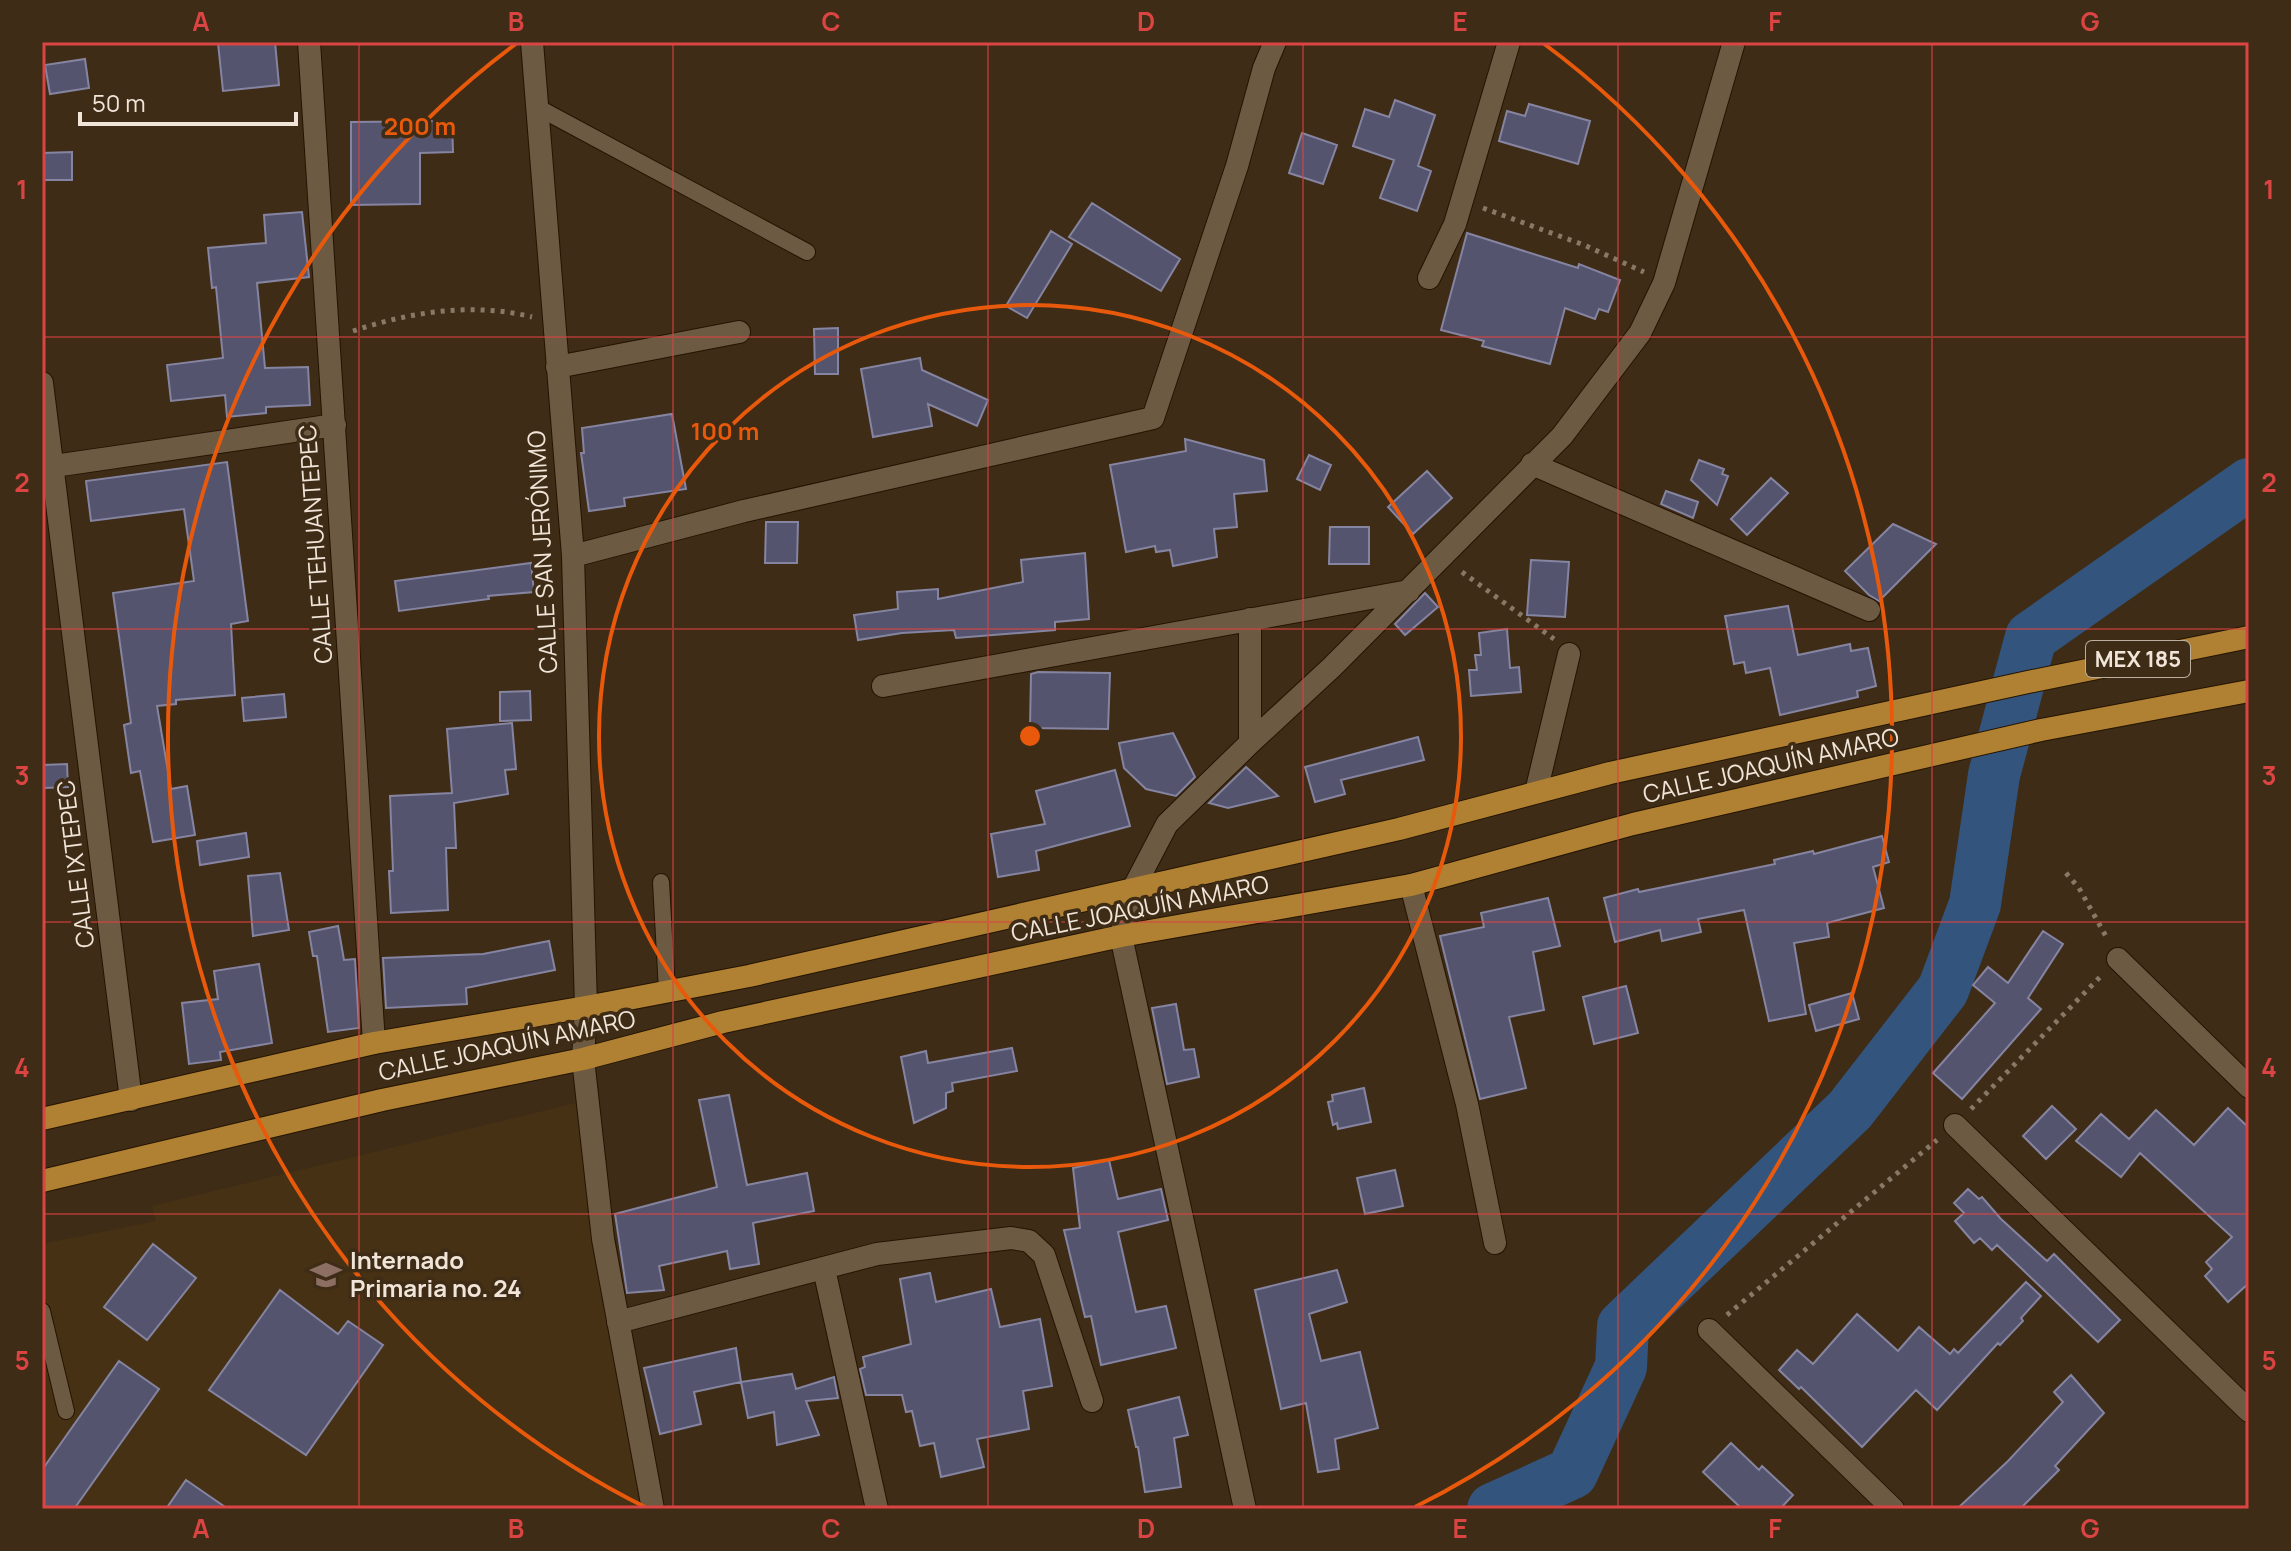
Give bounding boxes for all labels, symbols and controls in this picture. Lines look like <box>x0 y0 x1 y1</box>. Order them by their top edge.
text: A <box>192 3 210 39</box>
text: B <box>508 3 524 39</box>
text: C <box>821 3 841 39</box>
text: D <box>1137 3 1155 39</box>
text: E <box>1452 3 1468 39</box>
text: F <box>1768 3 1782 39</box>
text: G <box>2080 3 2100 39</box>
scale bar <box>80 76 296 126</box>
text: 50 m <box>92 86 146 119</box>
text: 200 m <box>384 109 456 142</box>
text: 1 <box>16 171 28 207</box>
text: 1 <box>2263 171 2275 207</box>
text: 100 m <box>691 414 759 447</box>
street label: CALLE TEHUANTEPEC <box>290 423 339 665</box>
street label: CALLE SAN JERÓNIMO <box>519 430 564 674</box>
text: 2 <box>14 464 30 500</box>
text: 2 <box>2261 464 2277 500</box>
road number: MEX 185 <box>2086 641 2190 677</box>
street label: CALLE JOAQUÍN AMARO <box>1639 719 1902 810</box>
centre of rings <box>1016 722 1044 750</box>
text: 3 <box>14 757 30 793</box>
text: 3 <box>2261 757 2277 793</box>
street label: CALLE IXTEPEC <box>48 778 101 950</box>
street label: CALLE JOAQUÍN AMARO <box>1008 866 1271 949</box>
street label: CALLE JOAQUÍN AMARO <box>375 1001 638 1088</box>
text: 4 <box>14 1049 30 1085</box>
text: 4 <box>2261 1049 2277 1085</box>
place label: Internado Primaria no. 24 <box>350 1243 522 1304</box>
school or university icon: Internado Primaria no. 24 <box>309 1258 343 1292</box>
text: 5 <box>14 1342 30 1378</box>
text: 5 <box>2261 1342 2277 1378</box>
text: A <box>192 1510 210 1546</box>
text: B <box>508 1510 524 1546</box>
text: C <box>821 1510 841 1546</box>
text: D <box>1137 1510 1155 1546</box>
text: E <box>1452 1510 1468 1546</box>
text: F <box>1768 1510 1782 1546</box>
text: G <box>2080 1510 2100 1546</box>

